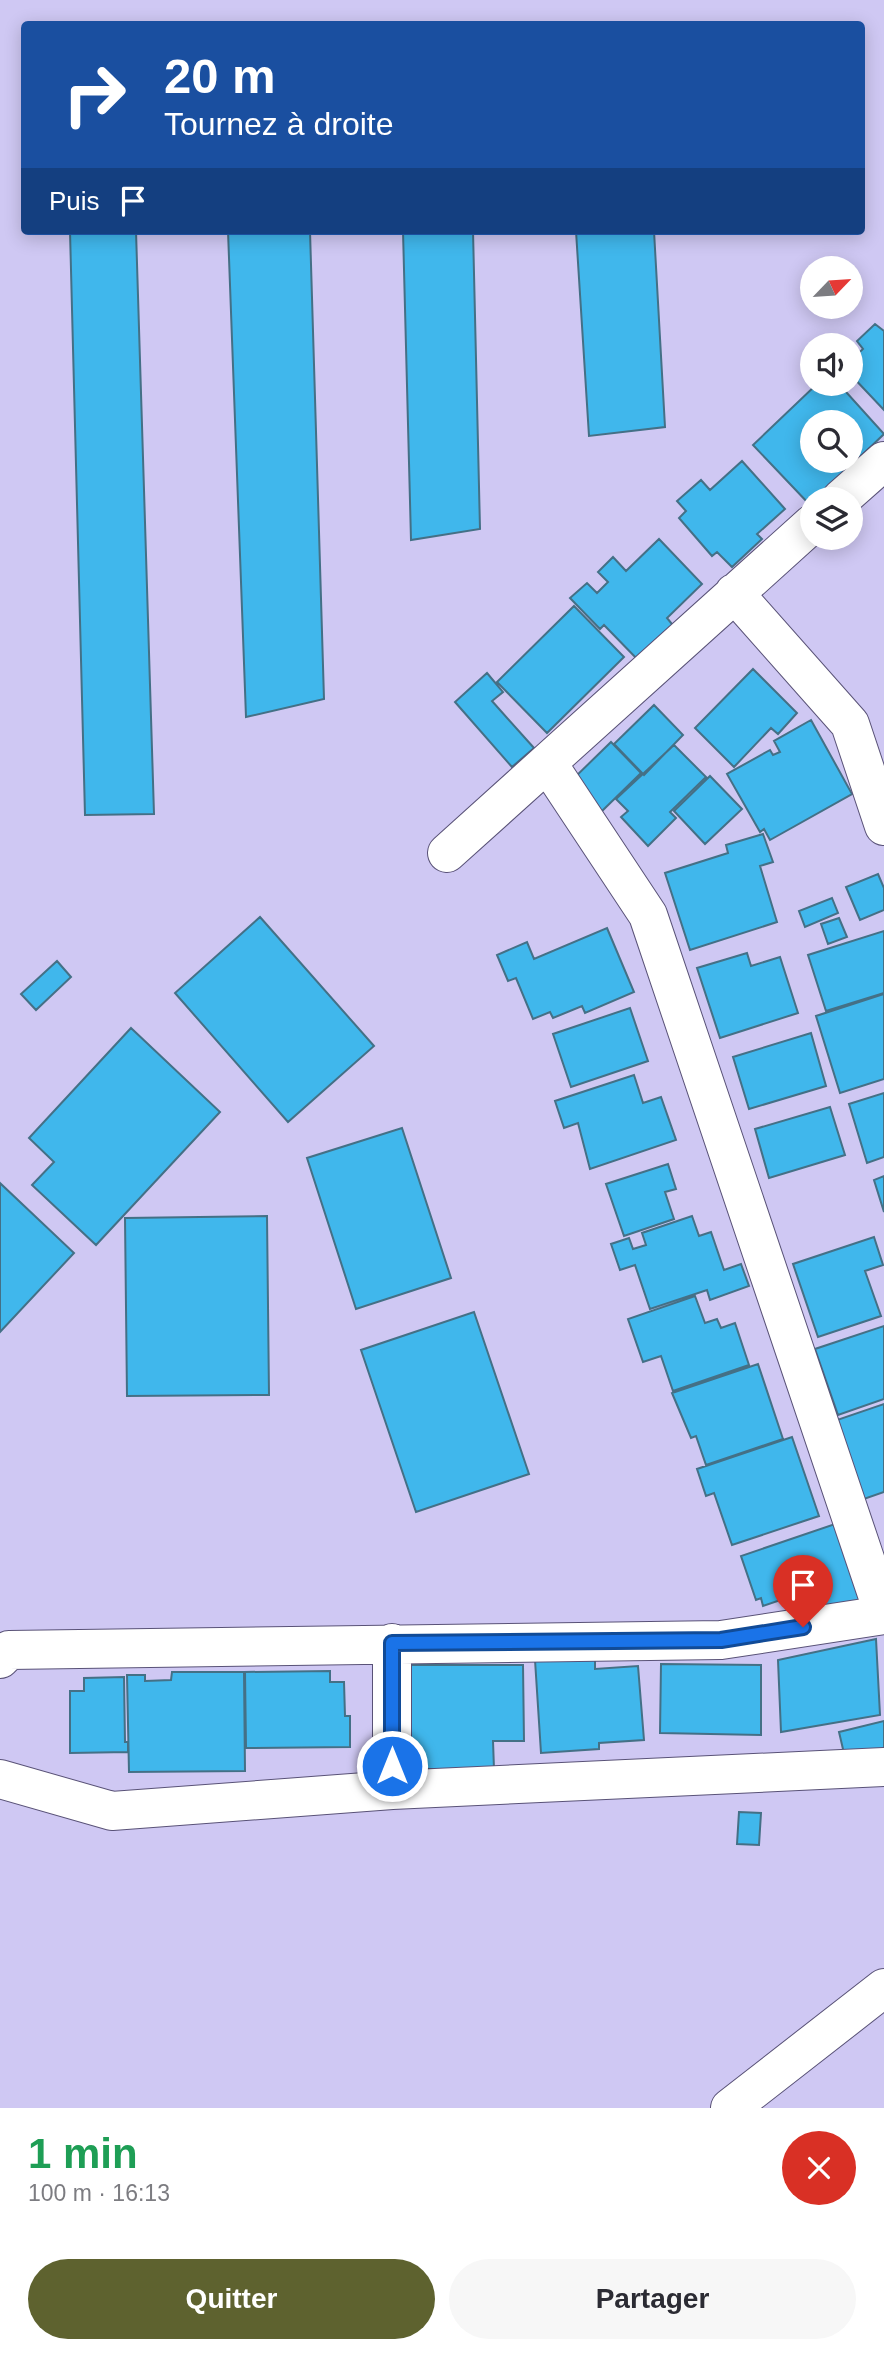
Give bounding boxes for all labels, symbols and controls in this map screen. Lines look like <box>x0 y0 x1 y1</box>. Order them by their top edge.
icon: right <box>49 49 140 140</box>
text: 20 m <box>164 49 276 103</box>
text: Tournez à droite <box>164 106 393 142</box>
icon: arrive <box>114 182 152 220</box>
text: Puis <box>49 186 100 216</box>
north arrow <box>800 256 863 318</box>
map controls <box>800 256 863 550</box>
button: sound <box>800 333 863 396</box>
button: search <box>800 410 863 473</box>
button: layers <box>800 487 863 550</box>
pin <box>773 1555 833 1627</box>
icon: arrive <box>784 1566 822 1604</box>
position arrow <box>355 1729 429 1803</box>
text: 1 min <box>28 2130 138 2177</box>
button: close <box>782 2131 856 2205</box>
text: 100 m · 16:13 <box>28 2180 170 2206</box>
button: Quitter <box>28 2259 435 2339</box>
button: Partager <box>449 2259 856 2339</box>

